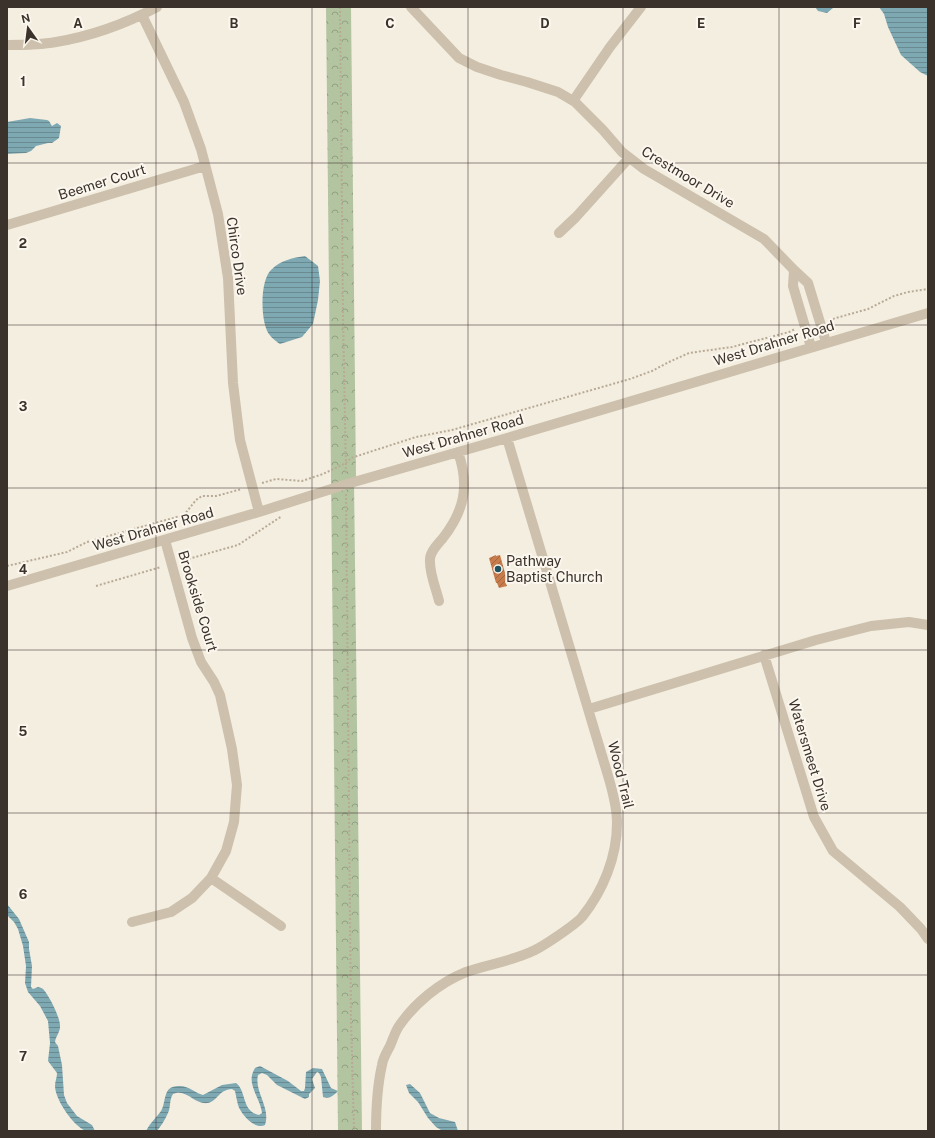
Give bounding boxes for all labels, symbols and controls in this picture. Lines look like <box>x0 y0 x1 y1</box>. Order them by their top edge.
north arrow <box>8 8 48 48</box>
text: N <box>20 11 31 25</box>
text: A <box>73 16 83 31</box>
text: B <box>230 16 239 31</box>
text: C <box>385 16 395 31</box>
text: D <box>540 16 550 31</box>
text: E <box>697 16 705 31</box>
text: F <box>853 16 861 31</box>
text: 1 <box>20 74 26 89</box>
street label: Crestmoor Drive <box>639 143 737 211</box>
street label: Beemer Court <box>56 161 148 203</box>
street label: Chirco Drive <box>224 216 250 296</box>
text: 2 <box>19 236 27 251</box>
street label: West Drahner Road <box>712 317 836 369</box>
text: 3 <box>19 399 28 414</box>
street label: West Drahner Road <box>401 411 525 461</box>
street label: West Drahner Road <box>91 504 215 554</box>
street label: Brookside Court <box>175 549 221 653</box>
place label: Pathway Baptist Church <box>506 553 603 585</box>
text: 4 <box>19 562 28 577</box>
marker: Pathway Baptist Church <box>493 564 503 574</box>
street label: Watersmeet Drive <box>785 697 835 813</box>
text: 5 <box>19 724 28 739</box>
street label: Wood Trail <box>605 740 637 810</box>
text: 6 <box>19 887 28 902</box>
text: 7 <box>19 1049 27 1064</box>

